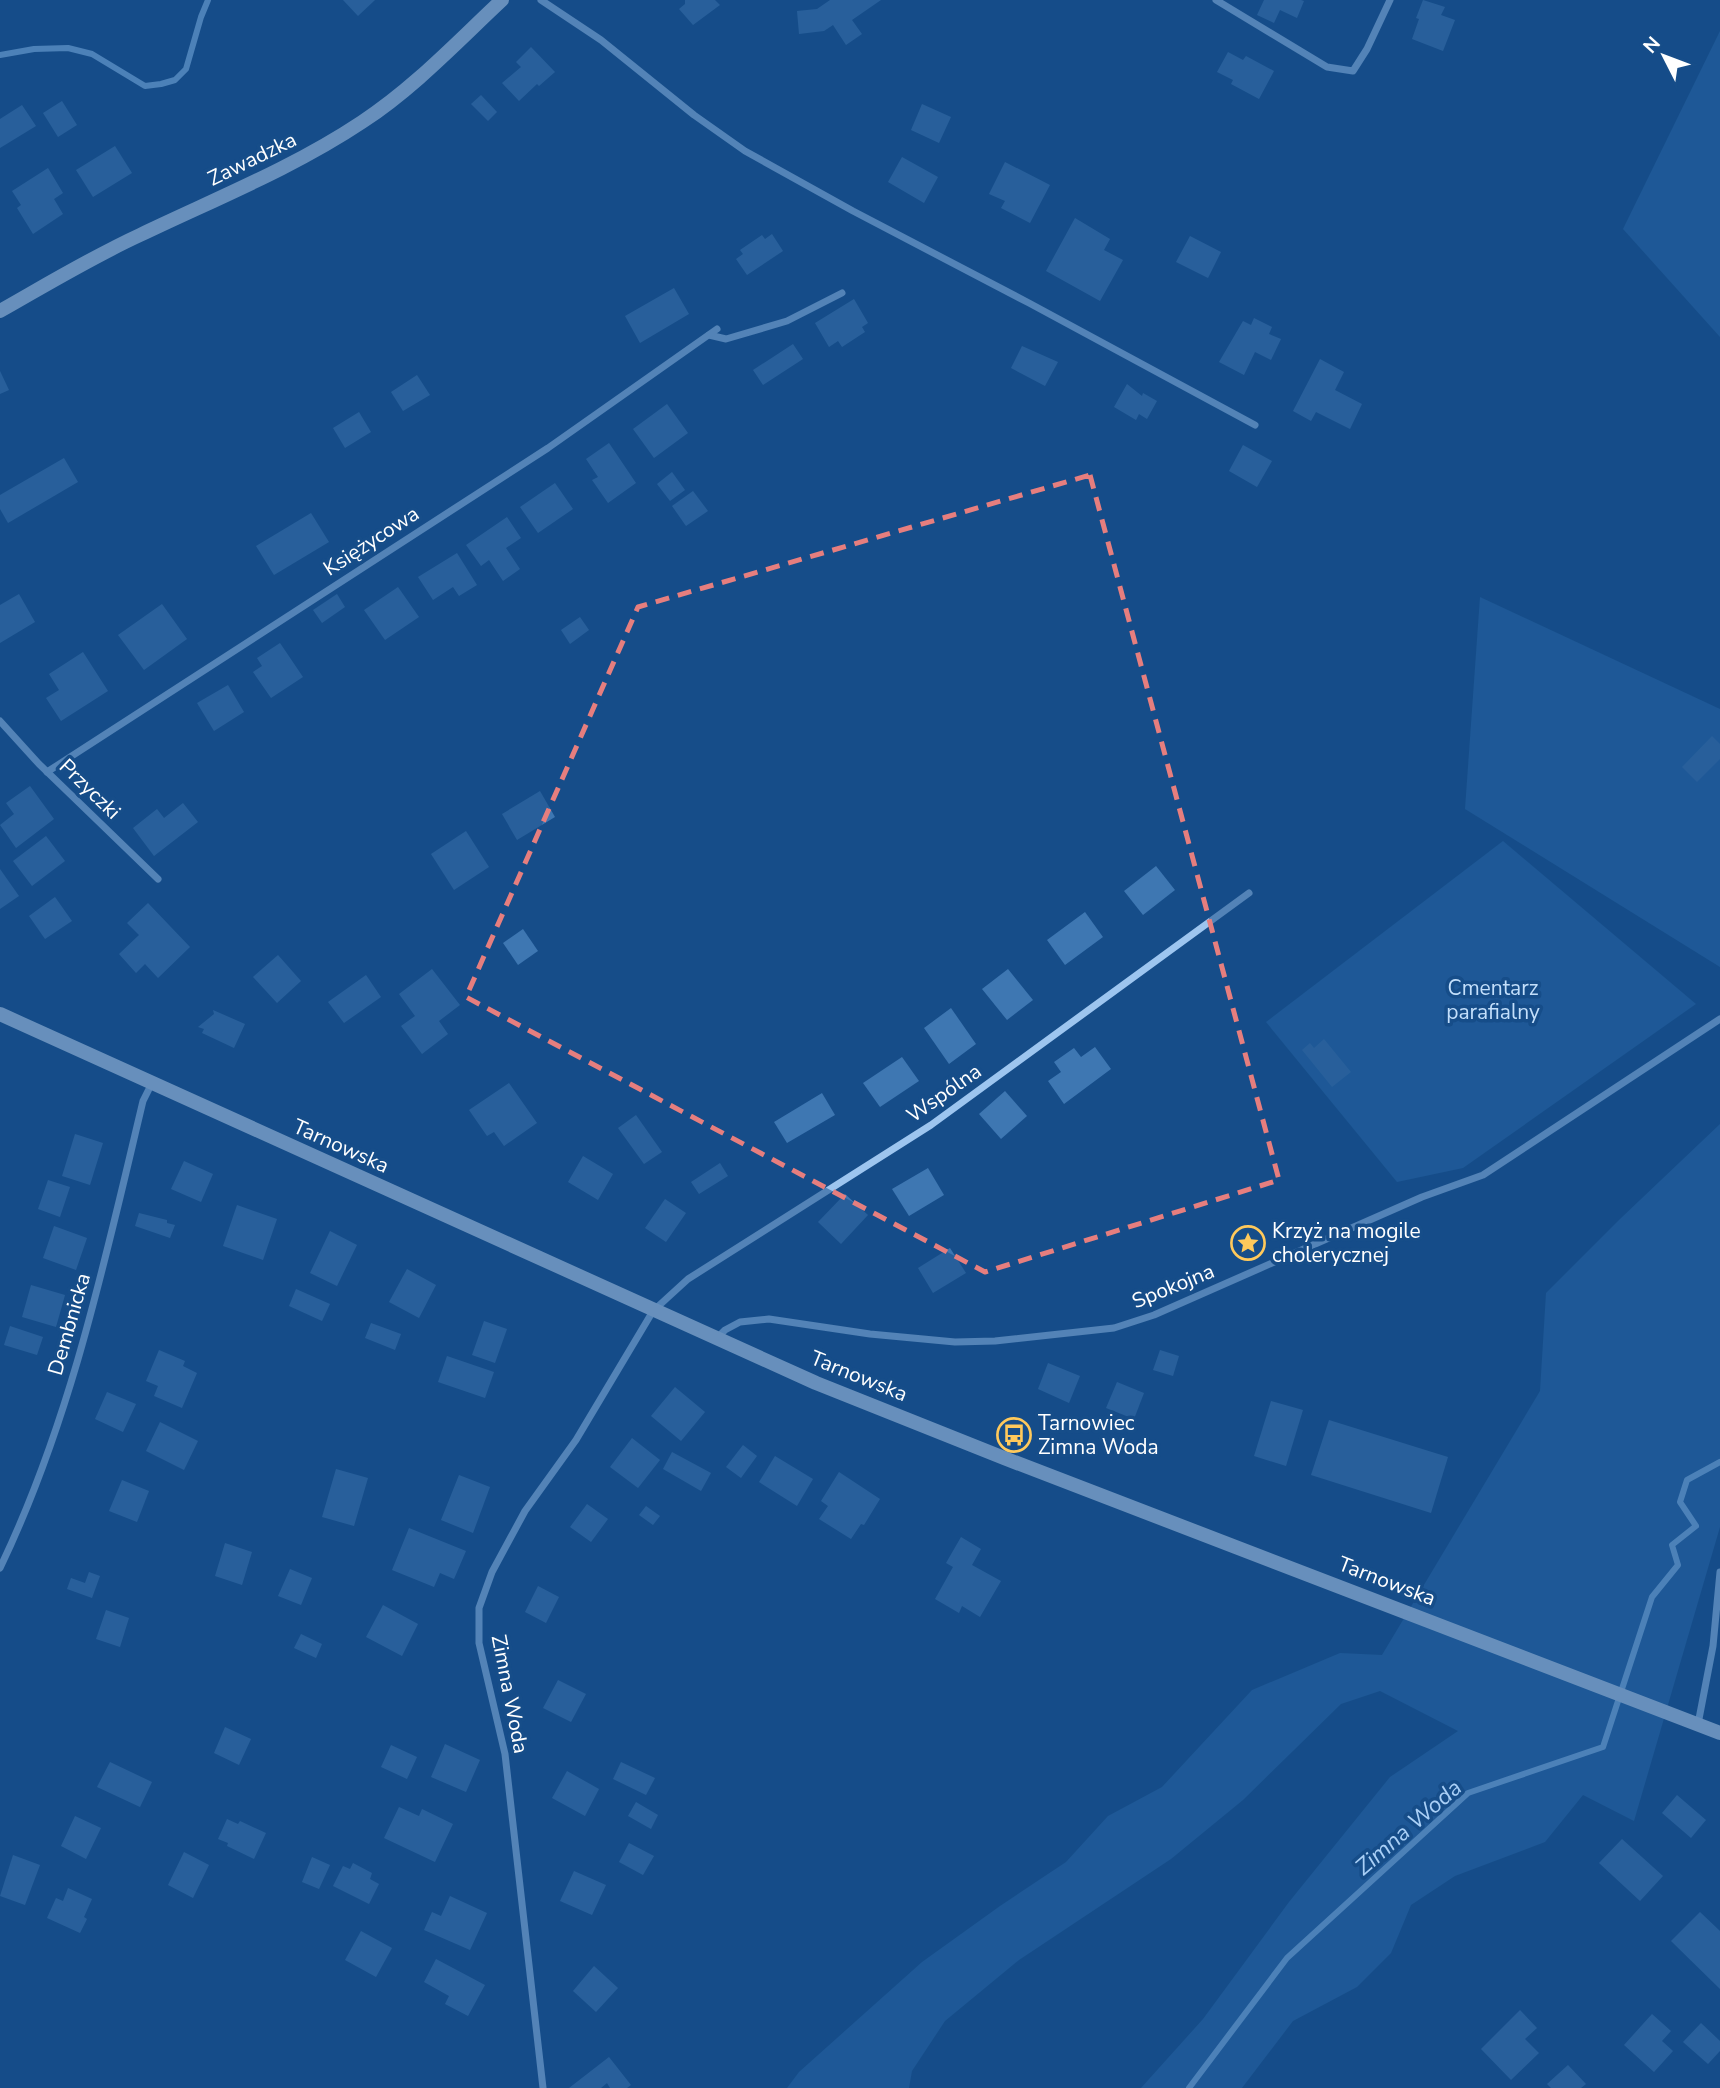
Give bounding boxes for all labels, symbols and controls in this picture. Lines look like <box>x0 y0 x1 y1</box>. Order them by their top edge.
north arrow <box>1629 21 1699 91</box>
text: N <box>1638 31 1667 59</box>
street label: Zawadzka <box>203 126 301 192</box>
street label: Księżycowa <box>318 500 424 582</box>
street label: Przyczki <box>53 753 127 825</box>
park label: Cmentarz parafialny <box>1446 974 1540 1026</box>
street label: Wspólna <box>901 1057 987 1129</box>
street label: Tarnowska <box>289 1112 393 1180</box>
place label: Krzyż na mogile cholerycznej <box>1272 1217 1421 1269</box>
place icon: Krzyż na mogile cholerycznej <box>1229 1224 1267 1262</box>
street label: Spokojna <box>1128 1257 1218 1315</box>
street label: Dembnicka <box>41 1270 97 1378</box>
street label: Tarnowska <box>806 1344 912 1408</box>
place label: Tarnowiec Zimna Woda <box>1038 1409 1159 1461</box>
bus stop icon: Tarnowiec Zimna Woda <box>995 1416 1033 1454</box>
street label: Tarnowska <box>1334 1550 1440 1612</box>
street label: Zimna Woda <box>485 1632 535 1756</box>
water label: Zimna Woda <box>1348 1772 1468 1882</box>

